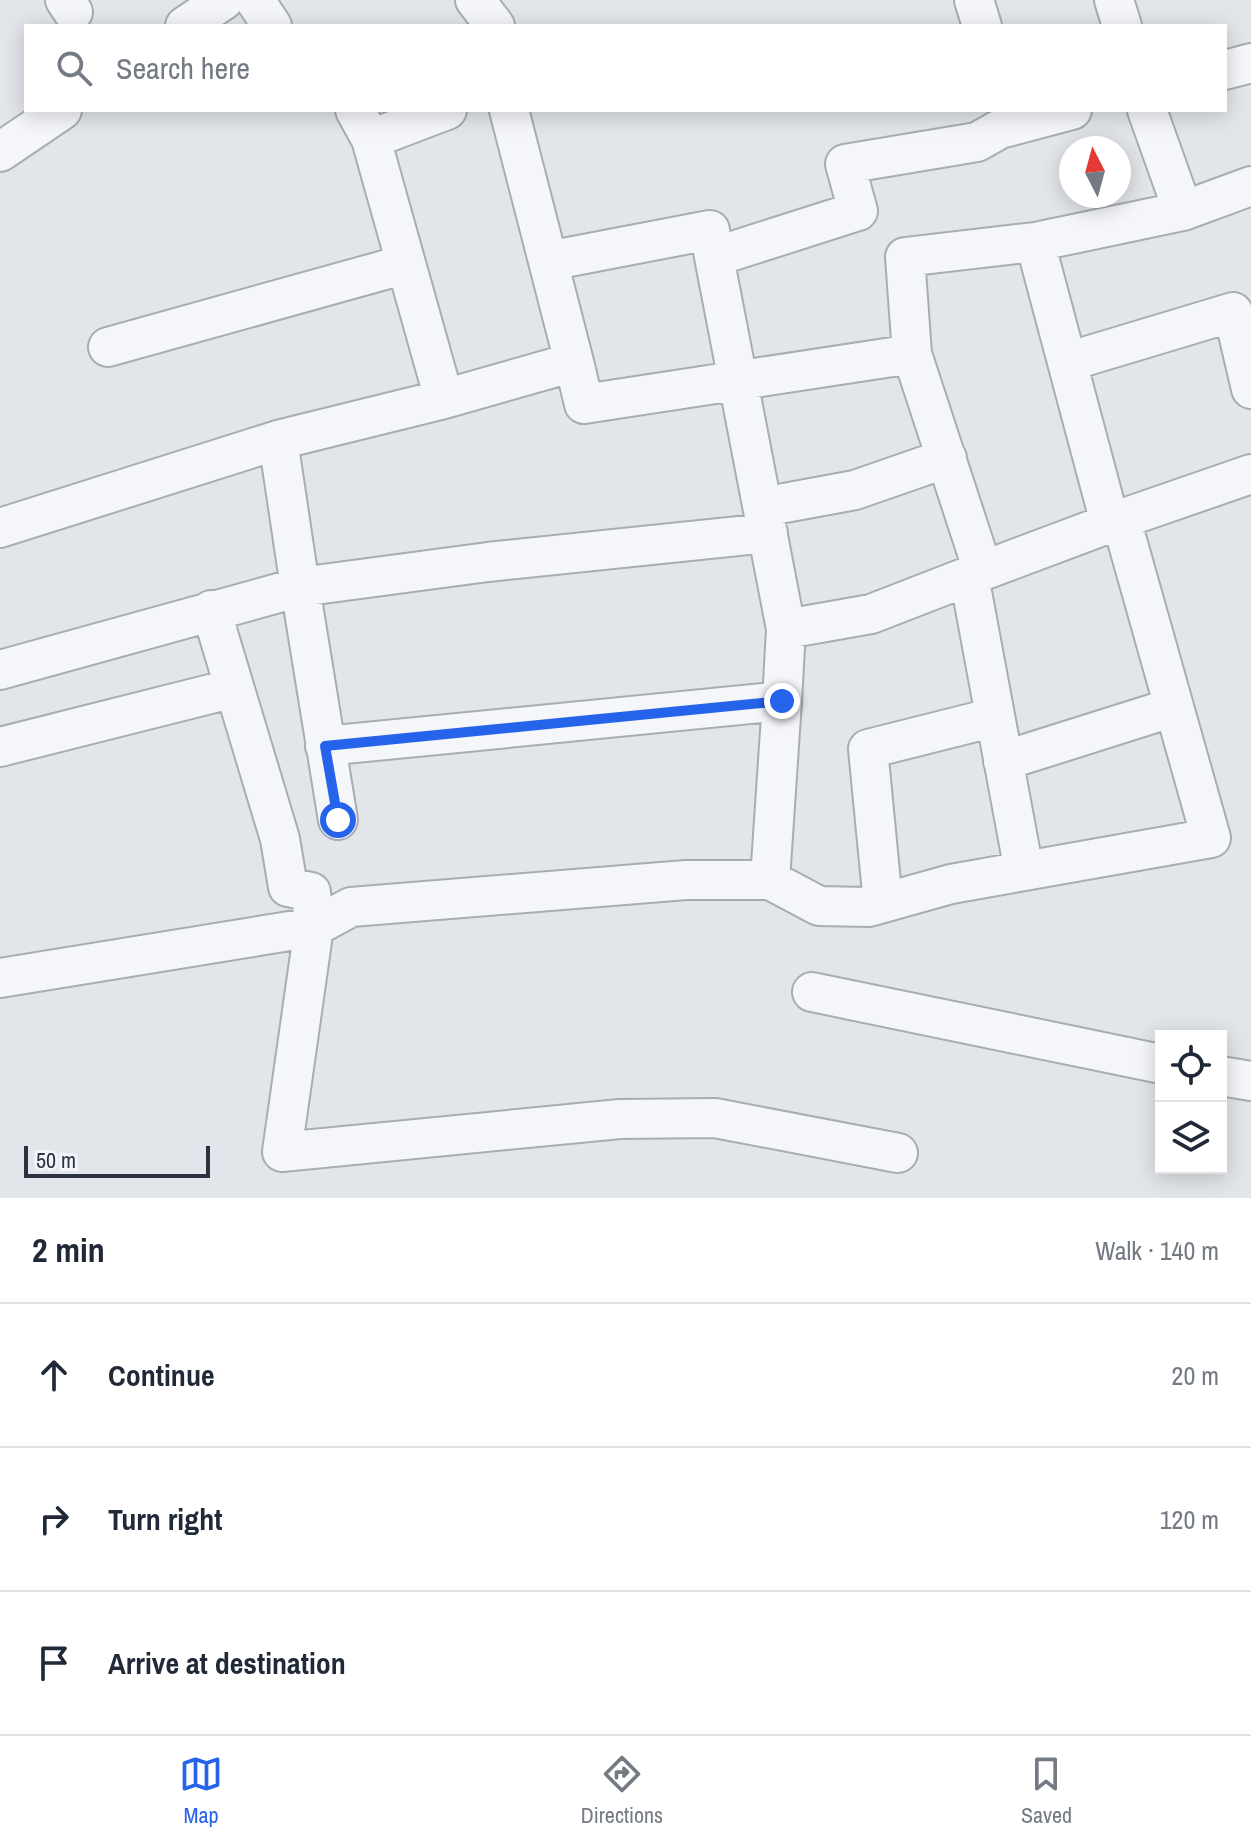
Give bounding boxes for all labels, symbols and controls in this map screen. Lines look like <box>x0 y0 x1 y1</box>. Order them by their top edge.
search box <box>24 24 1227 112</box>
icon: search <box>52 46 96 90</box>
text: Search here <box>116 48 250 88</box>
north arrow <box>1059 136 1131 208</box>
route end <box>764 683 800 719</box>
route start <box>320 802 356 838</box>
map controls <box>1155 1030 1227 1174</box>
button: locate <box>1155 1030 1227 1102</box>
button: layers <box>1155 1102 1227 1174</box>
scale bar <box>24 1142 210 1178</box>
text: 50 m <box>36 1145 76 1175</box>
text: 2 min <box>32 1227 105 1273</box>
text: Walk · 140 m <box>1095 1233 1219 1268</box>
icon: ahead <box>32 1353 76 1397</box>
text: Continue <box>108 1355 215 1395</box>
text: 20 m <box>1172 1358 1219 1393</box>
icon: right <box>32 1497 76 1541</box>
text: Turn right <box>108 1499 222 1539</box>
text: 120 m <box>1160 1502 1219 1537</box>
icon: arrive <box>32 1641 76 1685</box>
text: Arrive at destination <box>108 1643 346 1683</box>
tab: Map <box>179 1752 223 1830</box>
tab: Directions <box>581 1752 663 1830</box>
tab: Saved <box>1021 1752 1072 1830</box>

